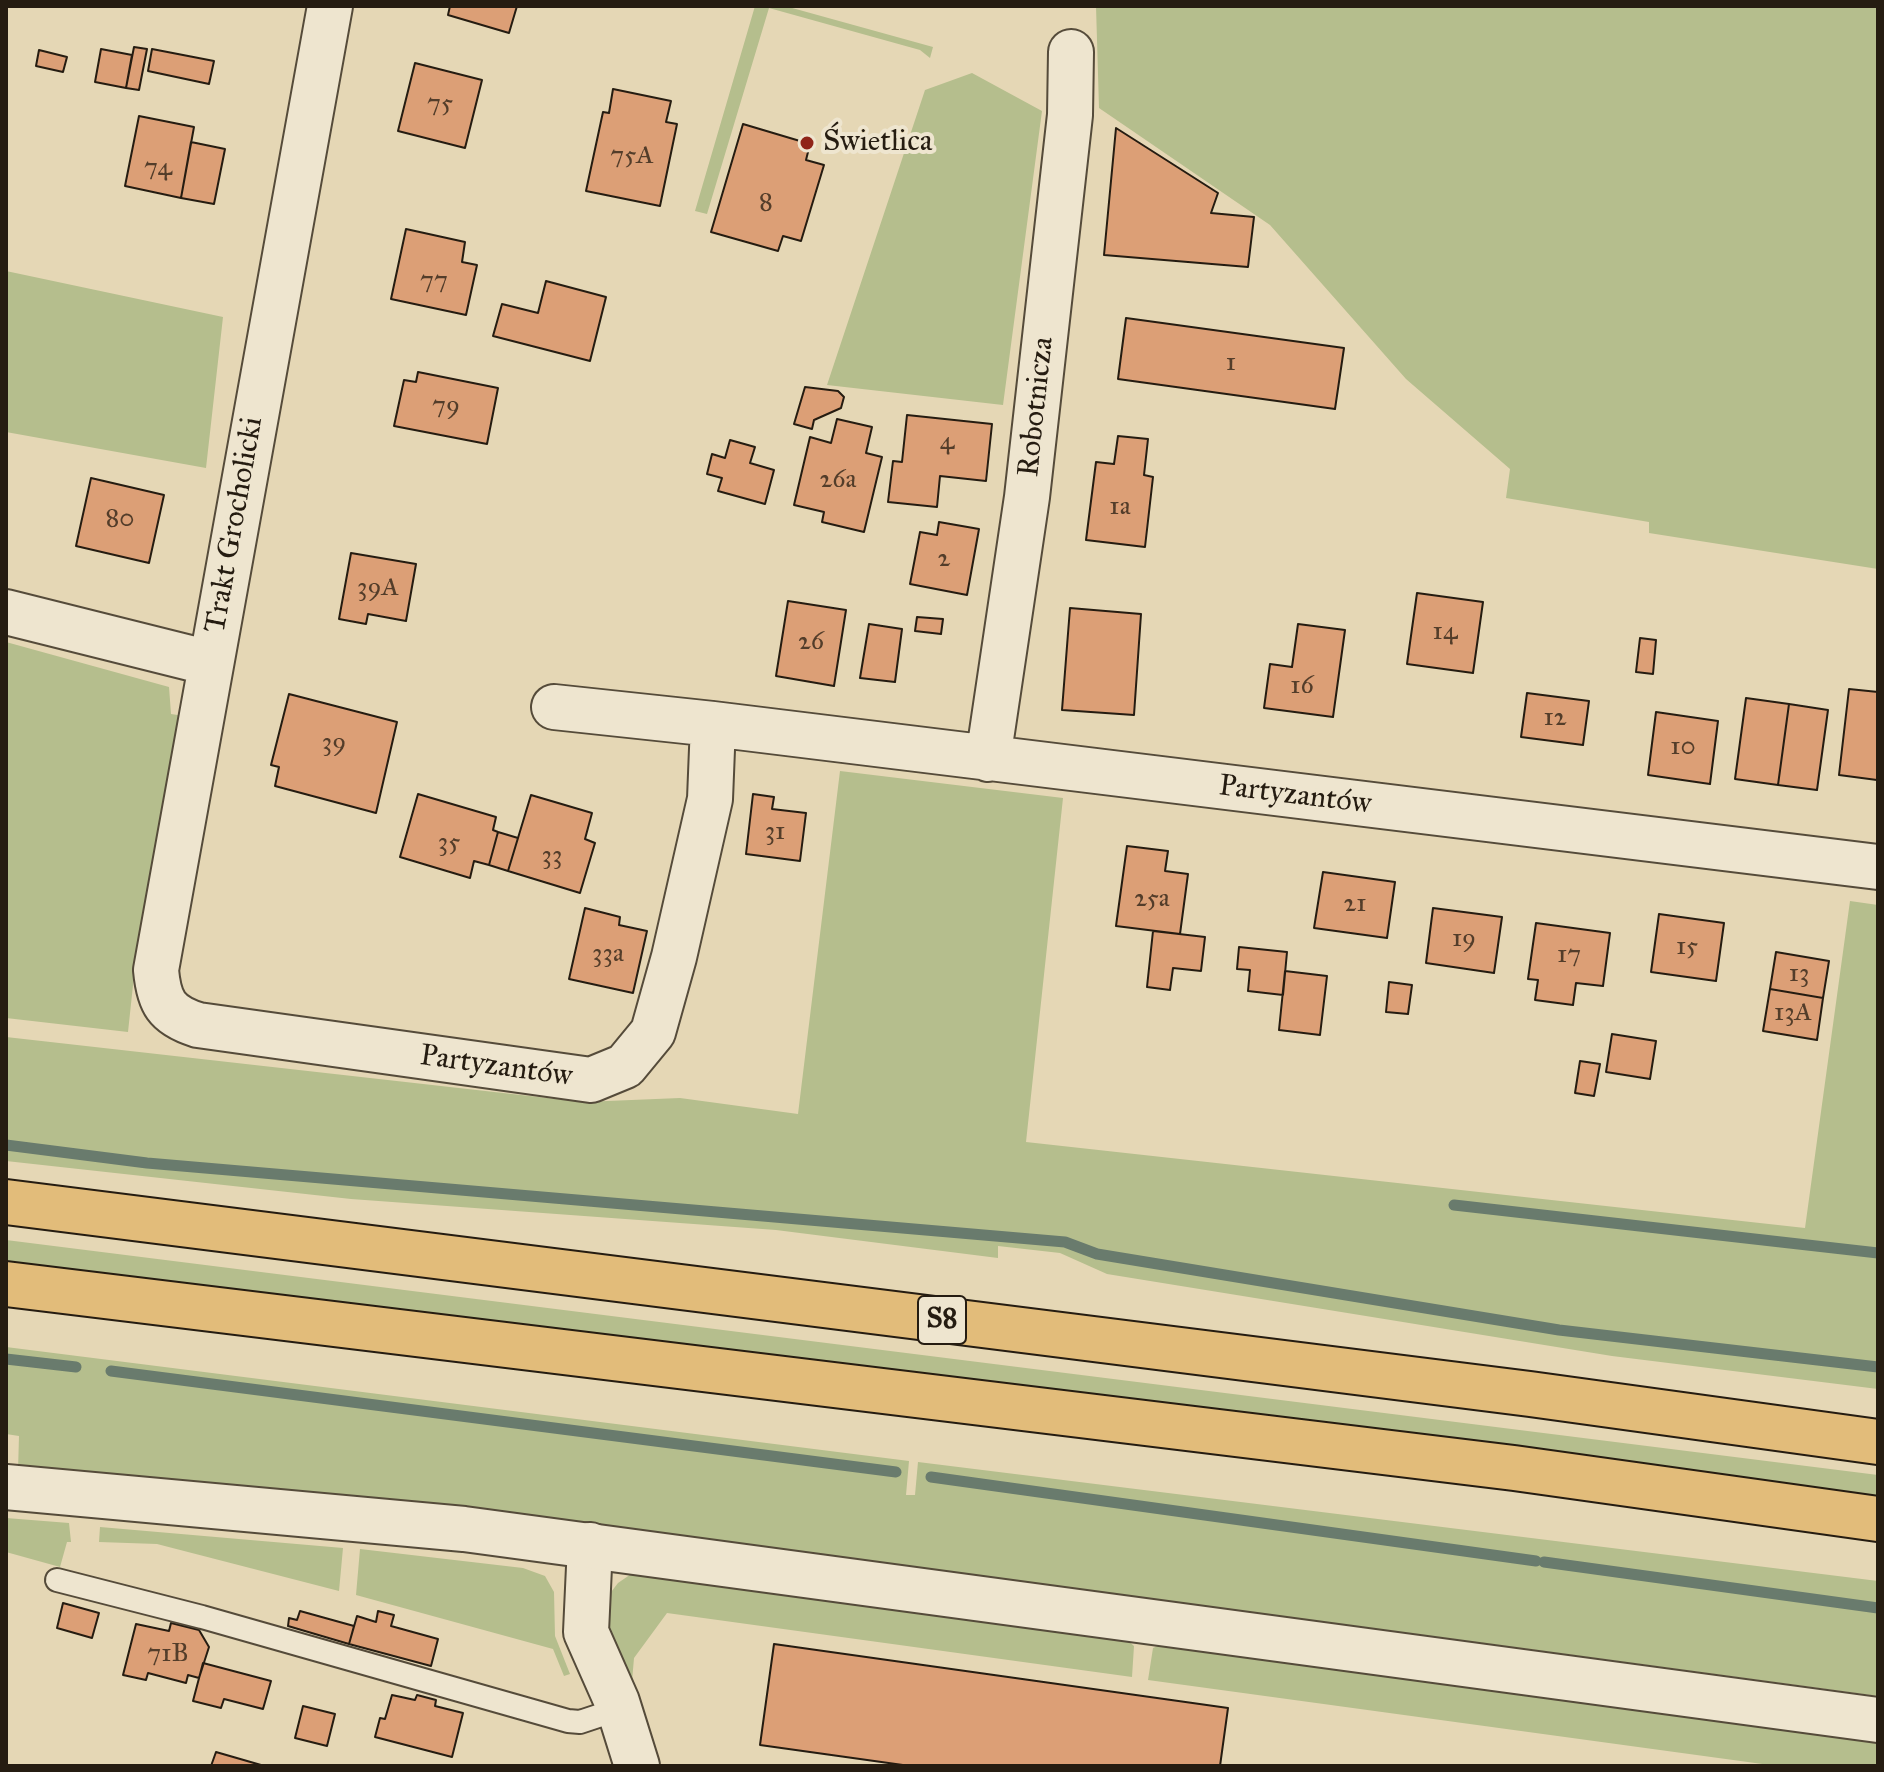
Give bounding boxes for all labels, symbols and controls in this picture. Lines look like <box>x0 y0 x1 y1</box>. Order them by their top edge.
house number: 75 <box>427 89 453 121</box>
place label: Świetlica <box>823 125 933 161</box>
marker: Świetlica <box>798 134 816 152</box>
house number: 75A <box>610 141 654 173</box>
house number: 74 <box>144 153 172 185</box>
house number: 8 <box>759 188 773 220</box>
house number: 77 <box>420 266 448 298</box>
street label: Robotnicza <box>1012 335 1062 479</box>
house number: 1 <box>1226 348 1236 380</box>
house number: 79 <box>432 391 460 423</box>
street label: Trakt Grocholicki <box>198 414 272 636</box>
house number: 4 <box>940 427 954 459</box>
house number: 26a <box>819 465 857 497</box>
house number: 1a <box>1109 492 1131 524</box>
house number: 80 <box>106 504 134 536</box>
house number: 2 <box>938 544 950 576</box>
house number: 39A <box>357 573 399 605</box>
house number: 14 <box>1433 617 1457 649</box>
house number: 26 <box>798 627 824 659</box>
house number: 16 <box>1290 671 1314 703</box>
house number: 12 <box>1543 703 1567 735</box>
house number: 39 <box>322 728 346 760</box>
house number: 10 <box>1670 732 1696 764</box>
street label: Partyzantów <box>1217 769 1373 823</box>
house number: 31 <box>765 817 785 849</box>
house number: 35 <box>438 828 460 860</box>
house number: 33 <box>542 841 562 873</box>
house number: 25a <box>1134 884 1170 916</box>
house number: 21 <box>1343 889 1367 921</box>
house number: 19 <box>1452 924 1476 956</box>
house number: 15 <box>1676 932 1698 964</box>
house number: 33a <box>592 939 624 971</box>
house number: 17 <box>1557 940 1581 972</box>
house number: 13 <box>1789 959 1809 991</box>
house number: 13A <box>1774 998 1812 1030</box>
street label: Partyzantów <box>418 1039 574 1095</box>
road number: S8 <box>918 1296 966 1344</box>
house number: 71B <box>147 1639 189 1671</box>

